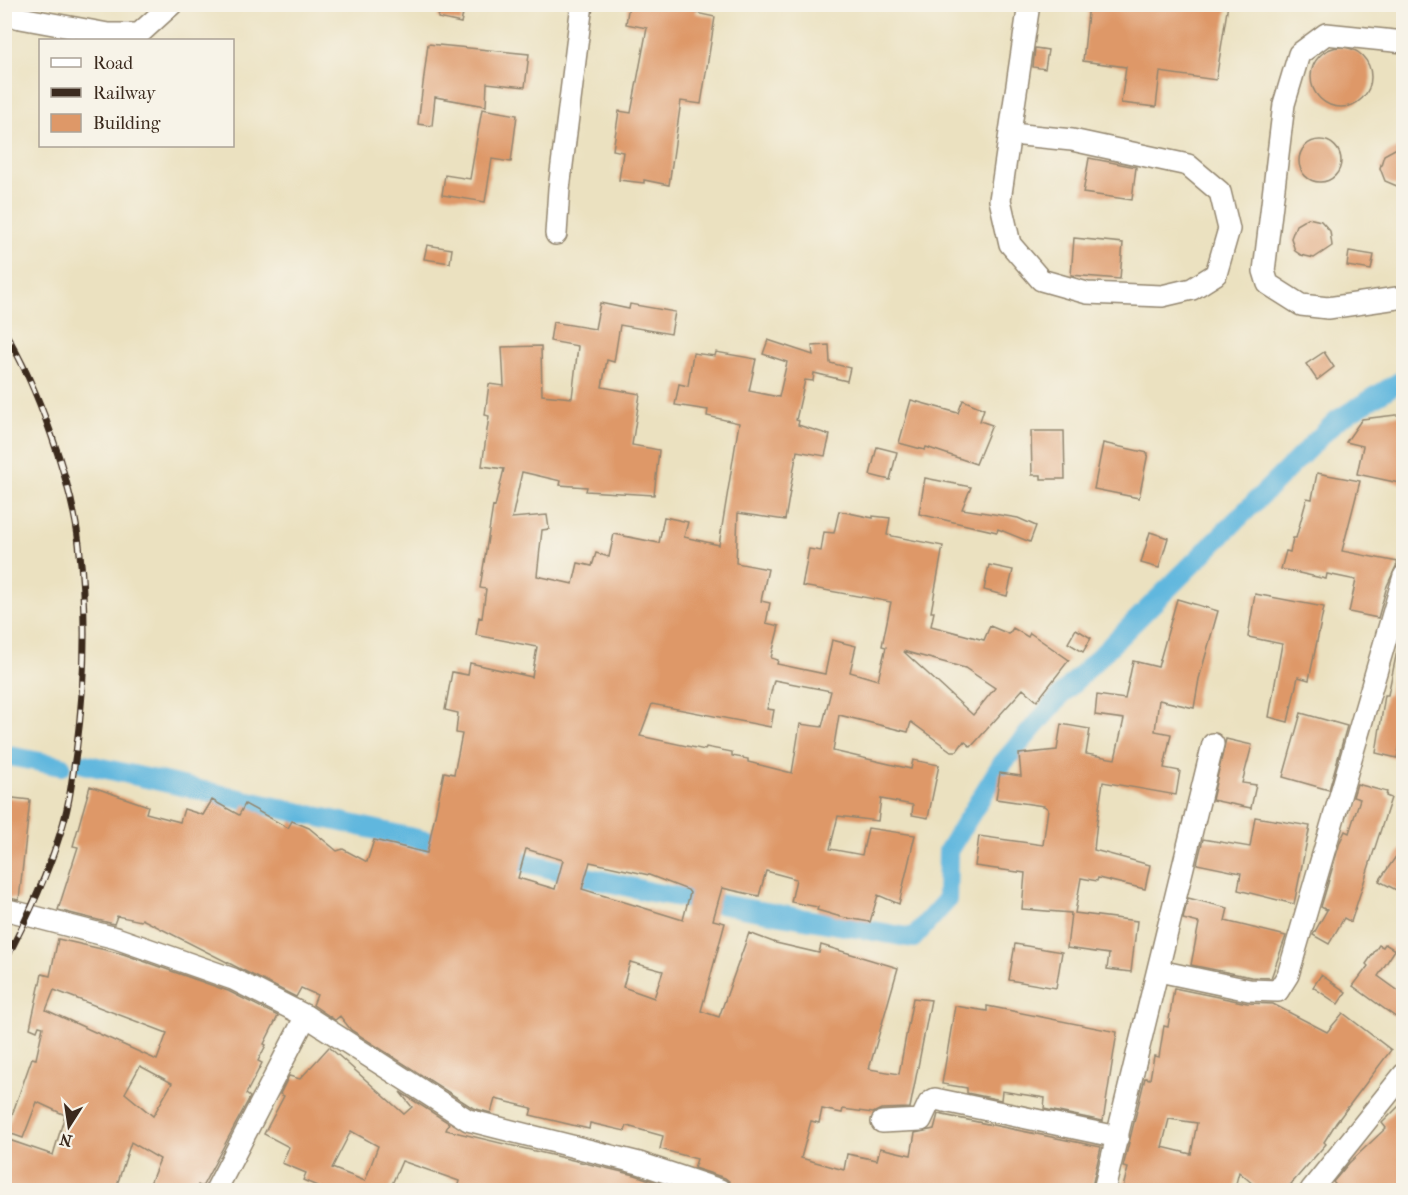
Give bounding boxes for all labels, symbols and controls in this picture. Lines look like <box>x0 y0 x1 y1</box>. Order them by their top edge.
legend <box>39 39 234 147</box>
text: Road <box>93 53 133 74</box>
text: Railway <box>93 83 157 104</box>
text: Building <box>93 113 161 134</box>
north arrow <box>39 1096 99 1156</box>
text: N <box>57 1129 74 1151</box>

